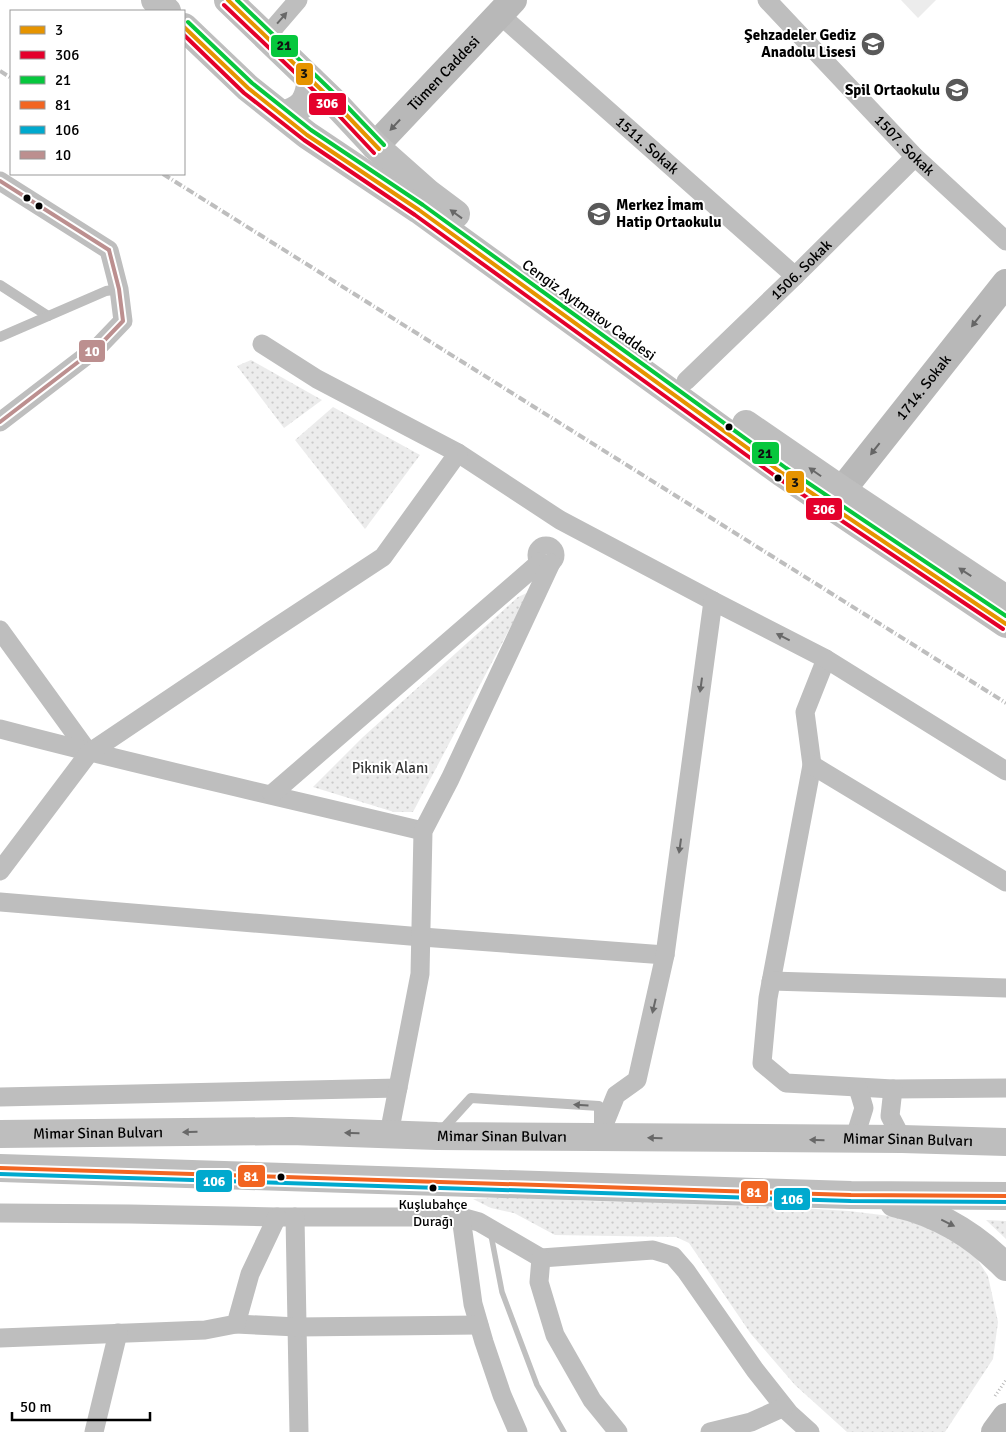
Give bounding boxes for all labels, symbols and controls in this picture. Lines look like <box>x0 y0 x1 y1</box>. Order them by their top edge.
legend <box>10 10 185 175</box>
one-way arrow <box>277 12 288 25</box>
text: 3 <box>55 21 63 39</box>
place label: Şehzadeler Gediz Anadolu Lisesi <box>744 26 856 61</box>
school or university icon: Şehzadeler Gediz Anadolu Lisesi <box>860 31 886 57</box>
street label: Tümen Caddesi <box>404 32 483 115</box>
line badge: 21 <box>270 34 299 58</box>
text: 21 <box>276 37 292 54</box>
text: 306 <box>55 46 79 64</box>
line badge: 3 <box>295 62 314 86</box>
text: 3 <box>300 65 308 82</box>
text: 21 <box>55 71 71 89</box>
school or university icon: Spil Ortaokulu <box>944 77 970 103</box>
place label: Spil Ortaokulu <box>845 81 940 99</box>
line badge: 306 <box>308 92 347 116</box>
text: 306 <box>316 95 339 112</box>
text: 81 <box>55 96 71 114</box>
street label: 1507. Sokak <box>871 111 939 180</box>
street label: 1511. Sokak <box>612 112 683 178</box>
one-way arrow <box>389 118 401 130</box>
text: 106 <box>55 121 79 139</box>
text: 10 <box>55 146 71 164</box>
unlabelled marker <box>22 193 32 203</box>
place label: Merkez İmam Hatip Ortaokulu <box>616 196 722 231</box>
unlabelled marker <box>34 201 44 211</box>
school or university icon: Merkez İmam Hatip Ortaokulu <box>586 201 612 227</box>
one-way arrow <box>449 209 463 219</box>
street label: 1506. Sokak <box>767 236 836 304</box>
street label: Cengiz Aytmatov Caddesi <box>519 255 659 365</box>
one-way arrow <box>970 314 981 327</box>
line badge: 10 <box>78 339 106 363</box>
text: 10 <box>84 343 100 360</box>
street label: 1714. Sokak <box>892 351 955 424</box>
unlabelled marker <box>724 422 734 432</box>
line badge: 21 <box>751 441 780 465</box>
one-way arrow <box>869 442 880 455</box>
text: 21 <box>757 445 773 462</box>
one-way arrow <box>809 467 822 477</box>
line badge: 3 <box>785 470 805 494</box>
unlabelled marker <box>773 473 783 483</box>
text: 3 <box>791 474 799 491</box>
line badge: 306 <box>805 497 843 521</box>
text: 306 <box>813 501 836 518</box>
one-way arrow <box>959 567 972 577</box>
one-way arrow <box>775 633 790 641</box>
one-way arrow <box>697 677 705 693</box>
park label: Piknik Alanı <box>352 759 428 777</box>
one-way arrow <box>676 838 684 854</box>
one-way arrow <box>650 998 658 1014</box>
one-way arrow <box>573 1101 589 1109</box>
street label: Mimar Sinan Bulvarı <box>33 1123 163 1143</box>
street label: Mimar Sinan Bulvarı <box>437 1127 567 1146</box>
one-way arrow <box>182 1129 198 1137</box>
one-way arrow <box>344 1129 360 1137</box>
street label: Mimar Sinan Bulvarı <box>843 1130 973 1150</box>
one-way arrow <box>647 1133 663 1141</box>
one-way arrow <box>809 1135 825 1143</box>
line badge: 81 <box>237 1164 266 1188</box>
text: 81 <box>243 1168 259 1185</box>
line badge: 106 <box>195 1169 233 1193</box>
unlabelled marker <box>276 1172 286 1182</box>
text: 106 <box>203 1173 226 1190</box>
line badge: 81 <box>740 1180 769 1204</box>
marker: Kuşlubahçe Durağı <box>428 1183 438 1193</box>
text: 81 <box>746 1184 762 1201</box>
line badge: 106 <box>773 1187 811 1211</box>
text: 106 <box>781 1191 804 1208</box>
place label: Kuşlubahçe Durağı <box>398 1196 468 1230</box>
one-way arrow <box>941 1219 955 1227</box>
scale bar <box>12 1390 150 1422</box>
text: 50 m <box>20 1398 51 1416</box>

